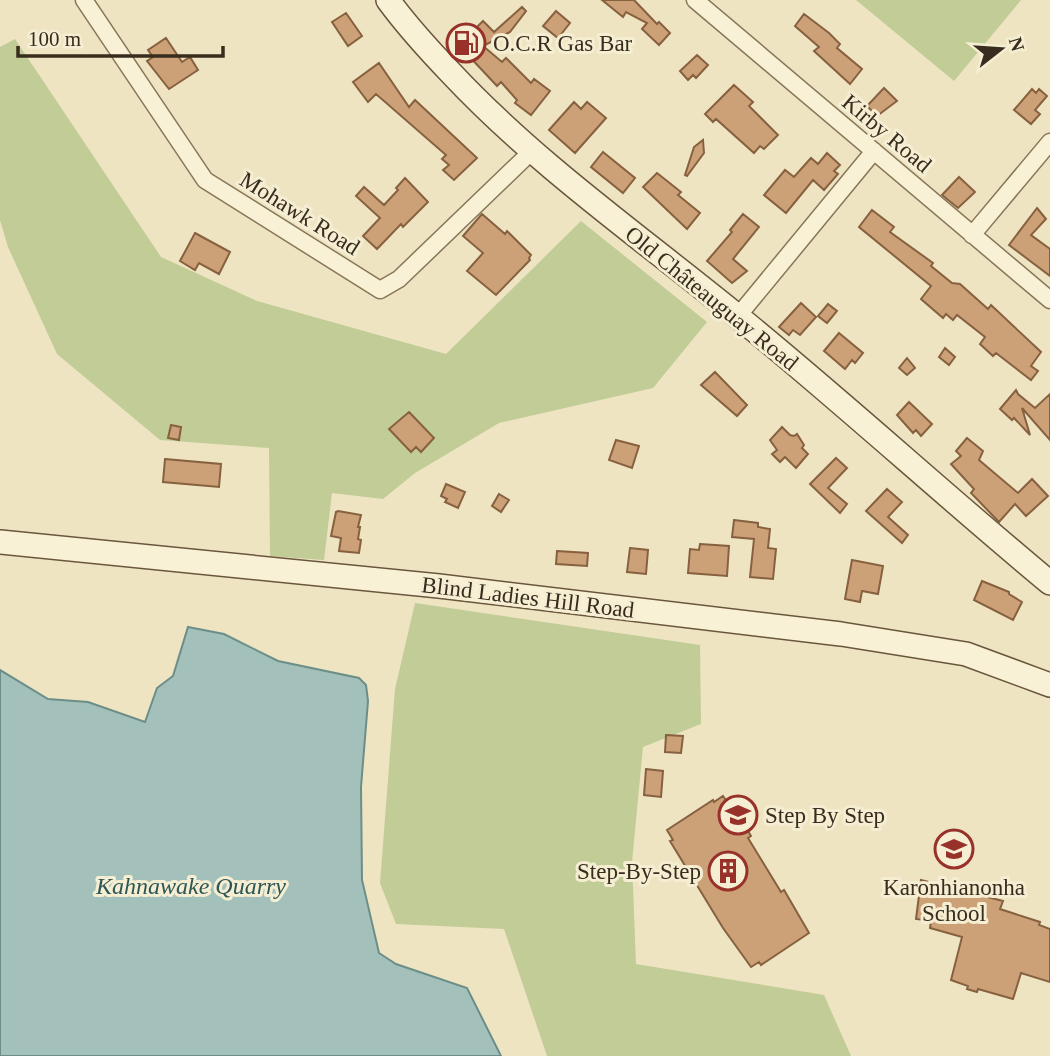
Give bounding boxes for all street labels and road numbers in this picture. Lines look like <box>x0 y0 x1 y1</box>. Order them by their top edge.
street label: Kirby Road <box>837 89 936 178</box>
street label: Mohawk Road <box>235 167 364 260</box>
street label: Old Châteauguay Road <box>620 221 803 376</box>
street label: Blind Ladies Hill Road <box>420 572 636 623</box>

